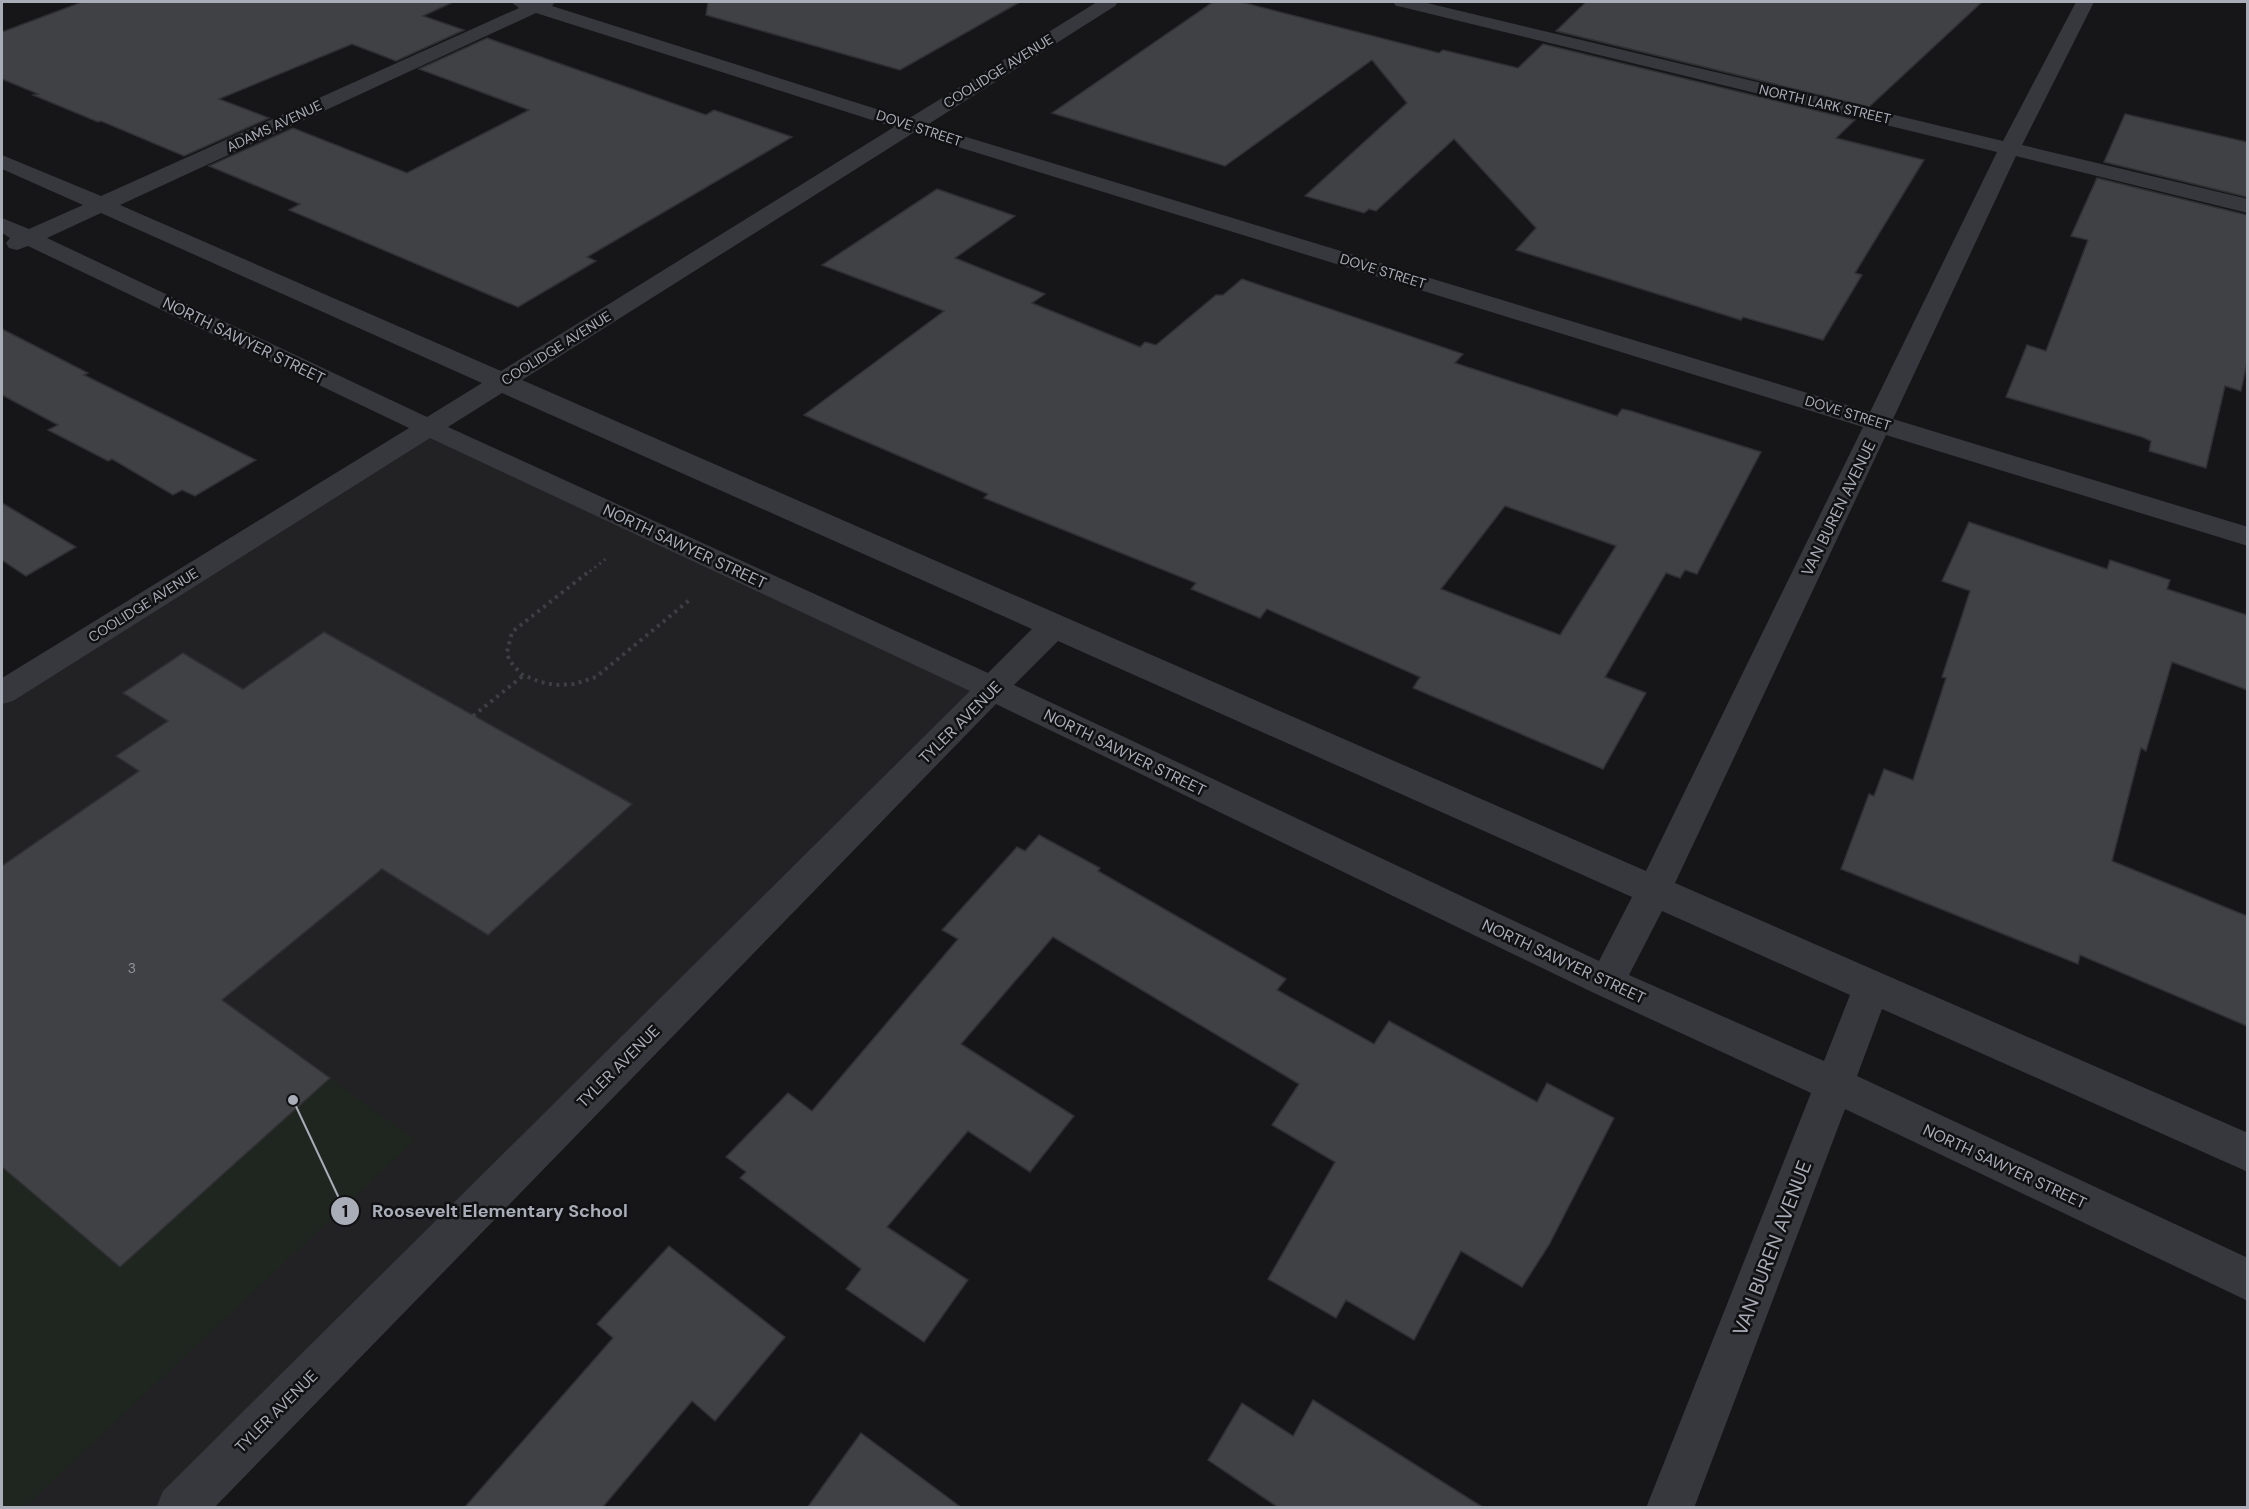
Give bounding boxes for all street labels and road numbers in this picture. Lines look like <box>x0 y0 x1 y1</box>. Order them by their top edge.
street label: COOLIDGE AVENUE <box>940 30 1056 112</box>
street label: NORTH LARK STREET <box>1757 80 1893 128</box>
street label: ADAMS AVENUE <box>223 96 325 156</box>
street label: DOVE STREET <box>874 106 964 150</box>
street label: DOVE STREET <box>1338 249 1428 293</box>
street label: NORTH SAWYER STREET <box>159 292 328 389</box>
street label: COOLIDGE AVENUE <box>498 307 614 389</box>
street label: DOVE STREET <box>1803 391 1893 435</box>
street label: VAN BUREN AVENUE <box>1796 437 1880 580</box>
street label: NORTH SAWYER STREET <box>600 499 770 594</box>
street label: COOLIDGE AVENUE <box>85 564 201 646</box>
street label: TYLER AVENUE <box>914 676 1006 768</box>
street label: NORTH SAWYER STREET <box>1040 704 1209 801</box>
street label: NORTH SAWYER STREET <box>1479 914 1649 1009</box>
street label: TYLER AVENUE <box>572 1020 664 1112</box>
street label: NORTH SAWYER STREET <box>1920 1119 2090 1214</box>
street label: VAN BUREN AVENUE <box>1727 1157 1817 1339</box>
street label: TYLER AVENUE <box>230 1365 322 1457</box>

